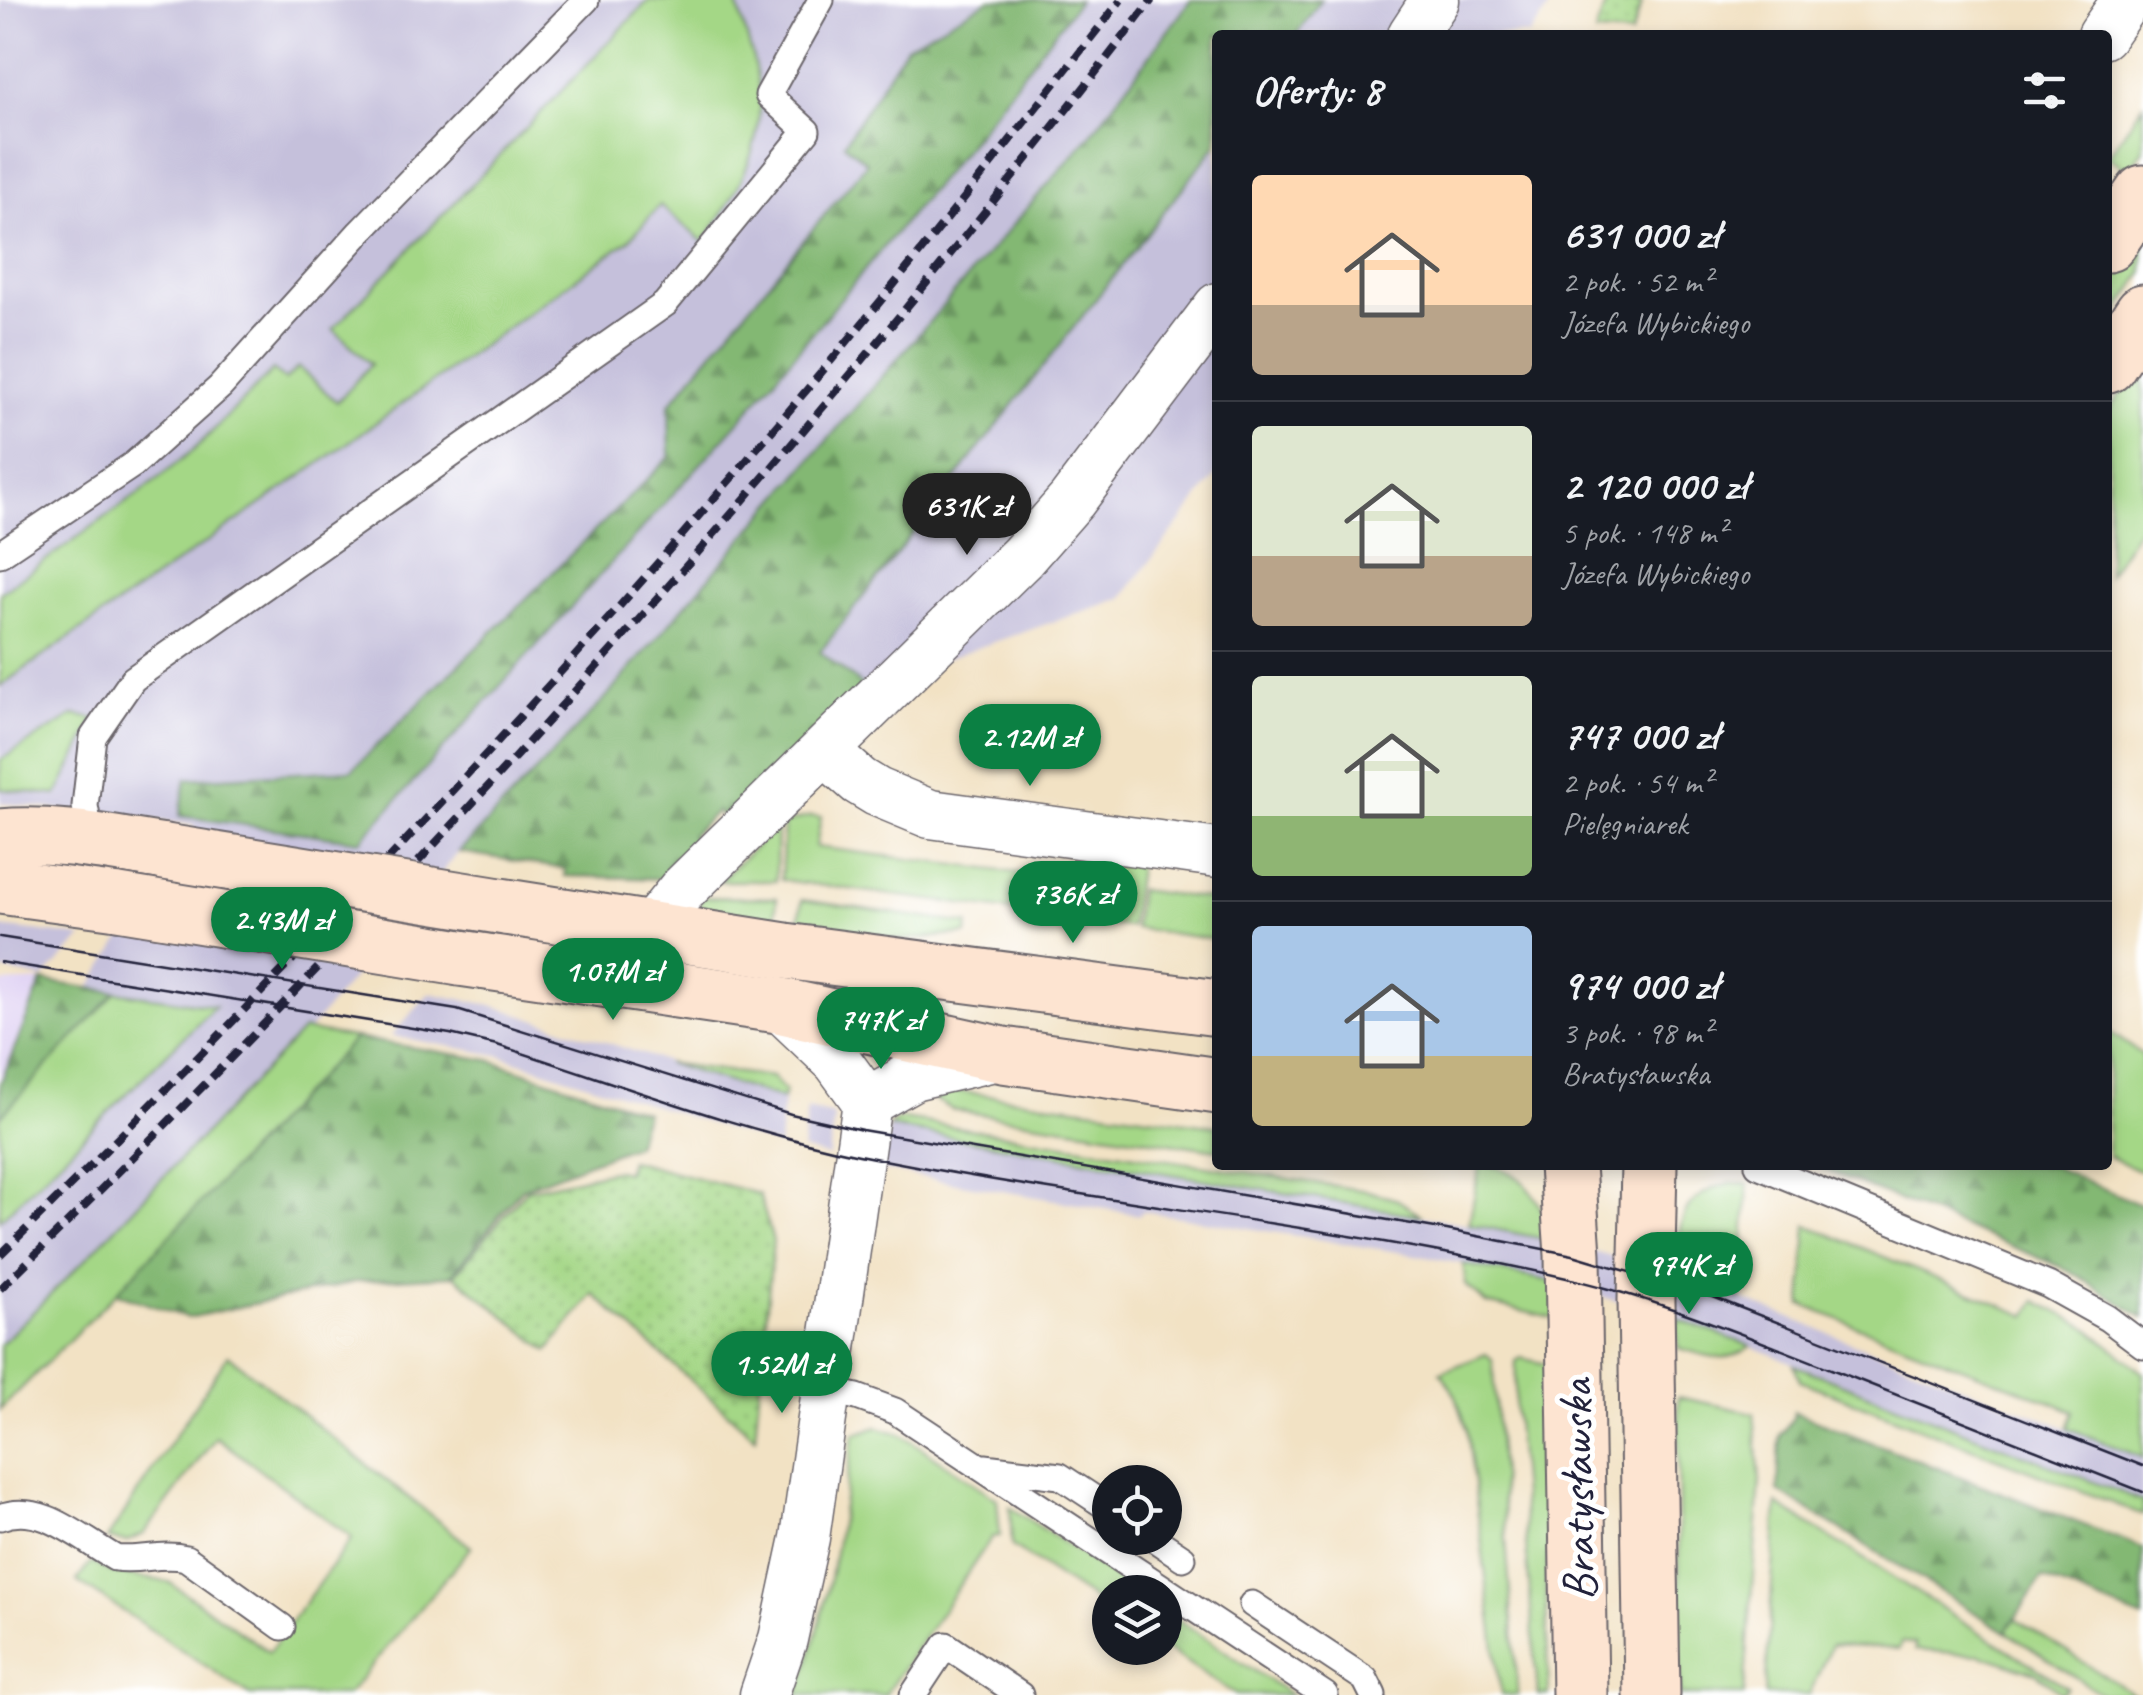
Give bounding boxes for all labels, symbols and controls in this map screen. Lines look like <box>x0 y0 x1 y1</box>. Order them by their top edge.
icon: filters <box>2017 63 2072 118</box>
text: Oferty: 8 <box>1252 64 1381 117</box>
text: 631 000 zł <box>1562 208 1719 261</box>
icon: home <box>1332 215 1452 335</box>
text: 2 pok. · 52 m² <box>1562 261 1712 302</box>
text: Józefa Wybickiego <box>1562 302 1749 343</box>
text: 2 120 000 zł <box>1562 459 1747 512</box>
icon: home <box>1332 466 1452 586</box>
pin: 631K zł <box>875 473 1059 558</box>
text: 631K zł <box>924 485 1010 526</box>
text: 5 pok. · 148 m² <box>1562 512 1726 553</box>
text: Józefa Wybickiego <box>1562 553 1749 594</box>
pin: 2.12M zł <box>927 704 1133 789</box>
text: 747 000 zł <box>1562 709 1718 762</box>
text: 2.12M zł <box>981 716 1079 757</box>
icon: home <box>1332 716 1452 836</box>
text: 2 pok. · 54 m² <box>1562 762 1712 803</box>
text: Pielęgniarek <box>1562 803 1688 844</box>
pin: 736K zł <box>981 861 1165 946</box>
text: 736K zł <box>1030 873 1116 914</box>
pin: 2.43M zł <box>179 887 385 972</box>
text: 2.43M zł <box>233 899 331 940</box>
pin: 1.07M zł <box>510 938 716 1023</box>
text: 1.07M zł <box>564 950 662 991</box>
text: 974 000 zł <box>1562 959 1718 1012</box>
icon: home <box>1332 966 1452 1086</box>
pin: 747K zł <box>789 987 973 1072</box>
text: 747K zł <box>839 999 923 1040</box>
text: 3 pok. · 98 m² <box>1562 1012 1712 1053</box>
text: Bratysławska <box>1562 1053 1709 1094</box>
pin: 974K zł <box>1597 1232 1781 1317</box>
text: 974K zł <box>1647 1244 1731 1285</box>
pin: 1.52M zł <box>679 1331 885 1416</box>
text: 1.52M zł <box>733 1343 831 1384</box>
street label: Bratysławska <box>1545 1376 1609 1601</box>
map controls <box>1092 1465 1182 1665</box>
button: locate <box>1092 1465 1182 1555</box>
button: layers <box>1092 1575 1182 1665</box>

